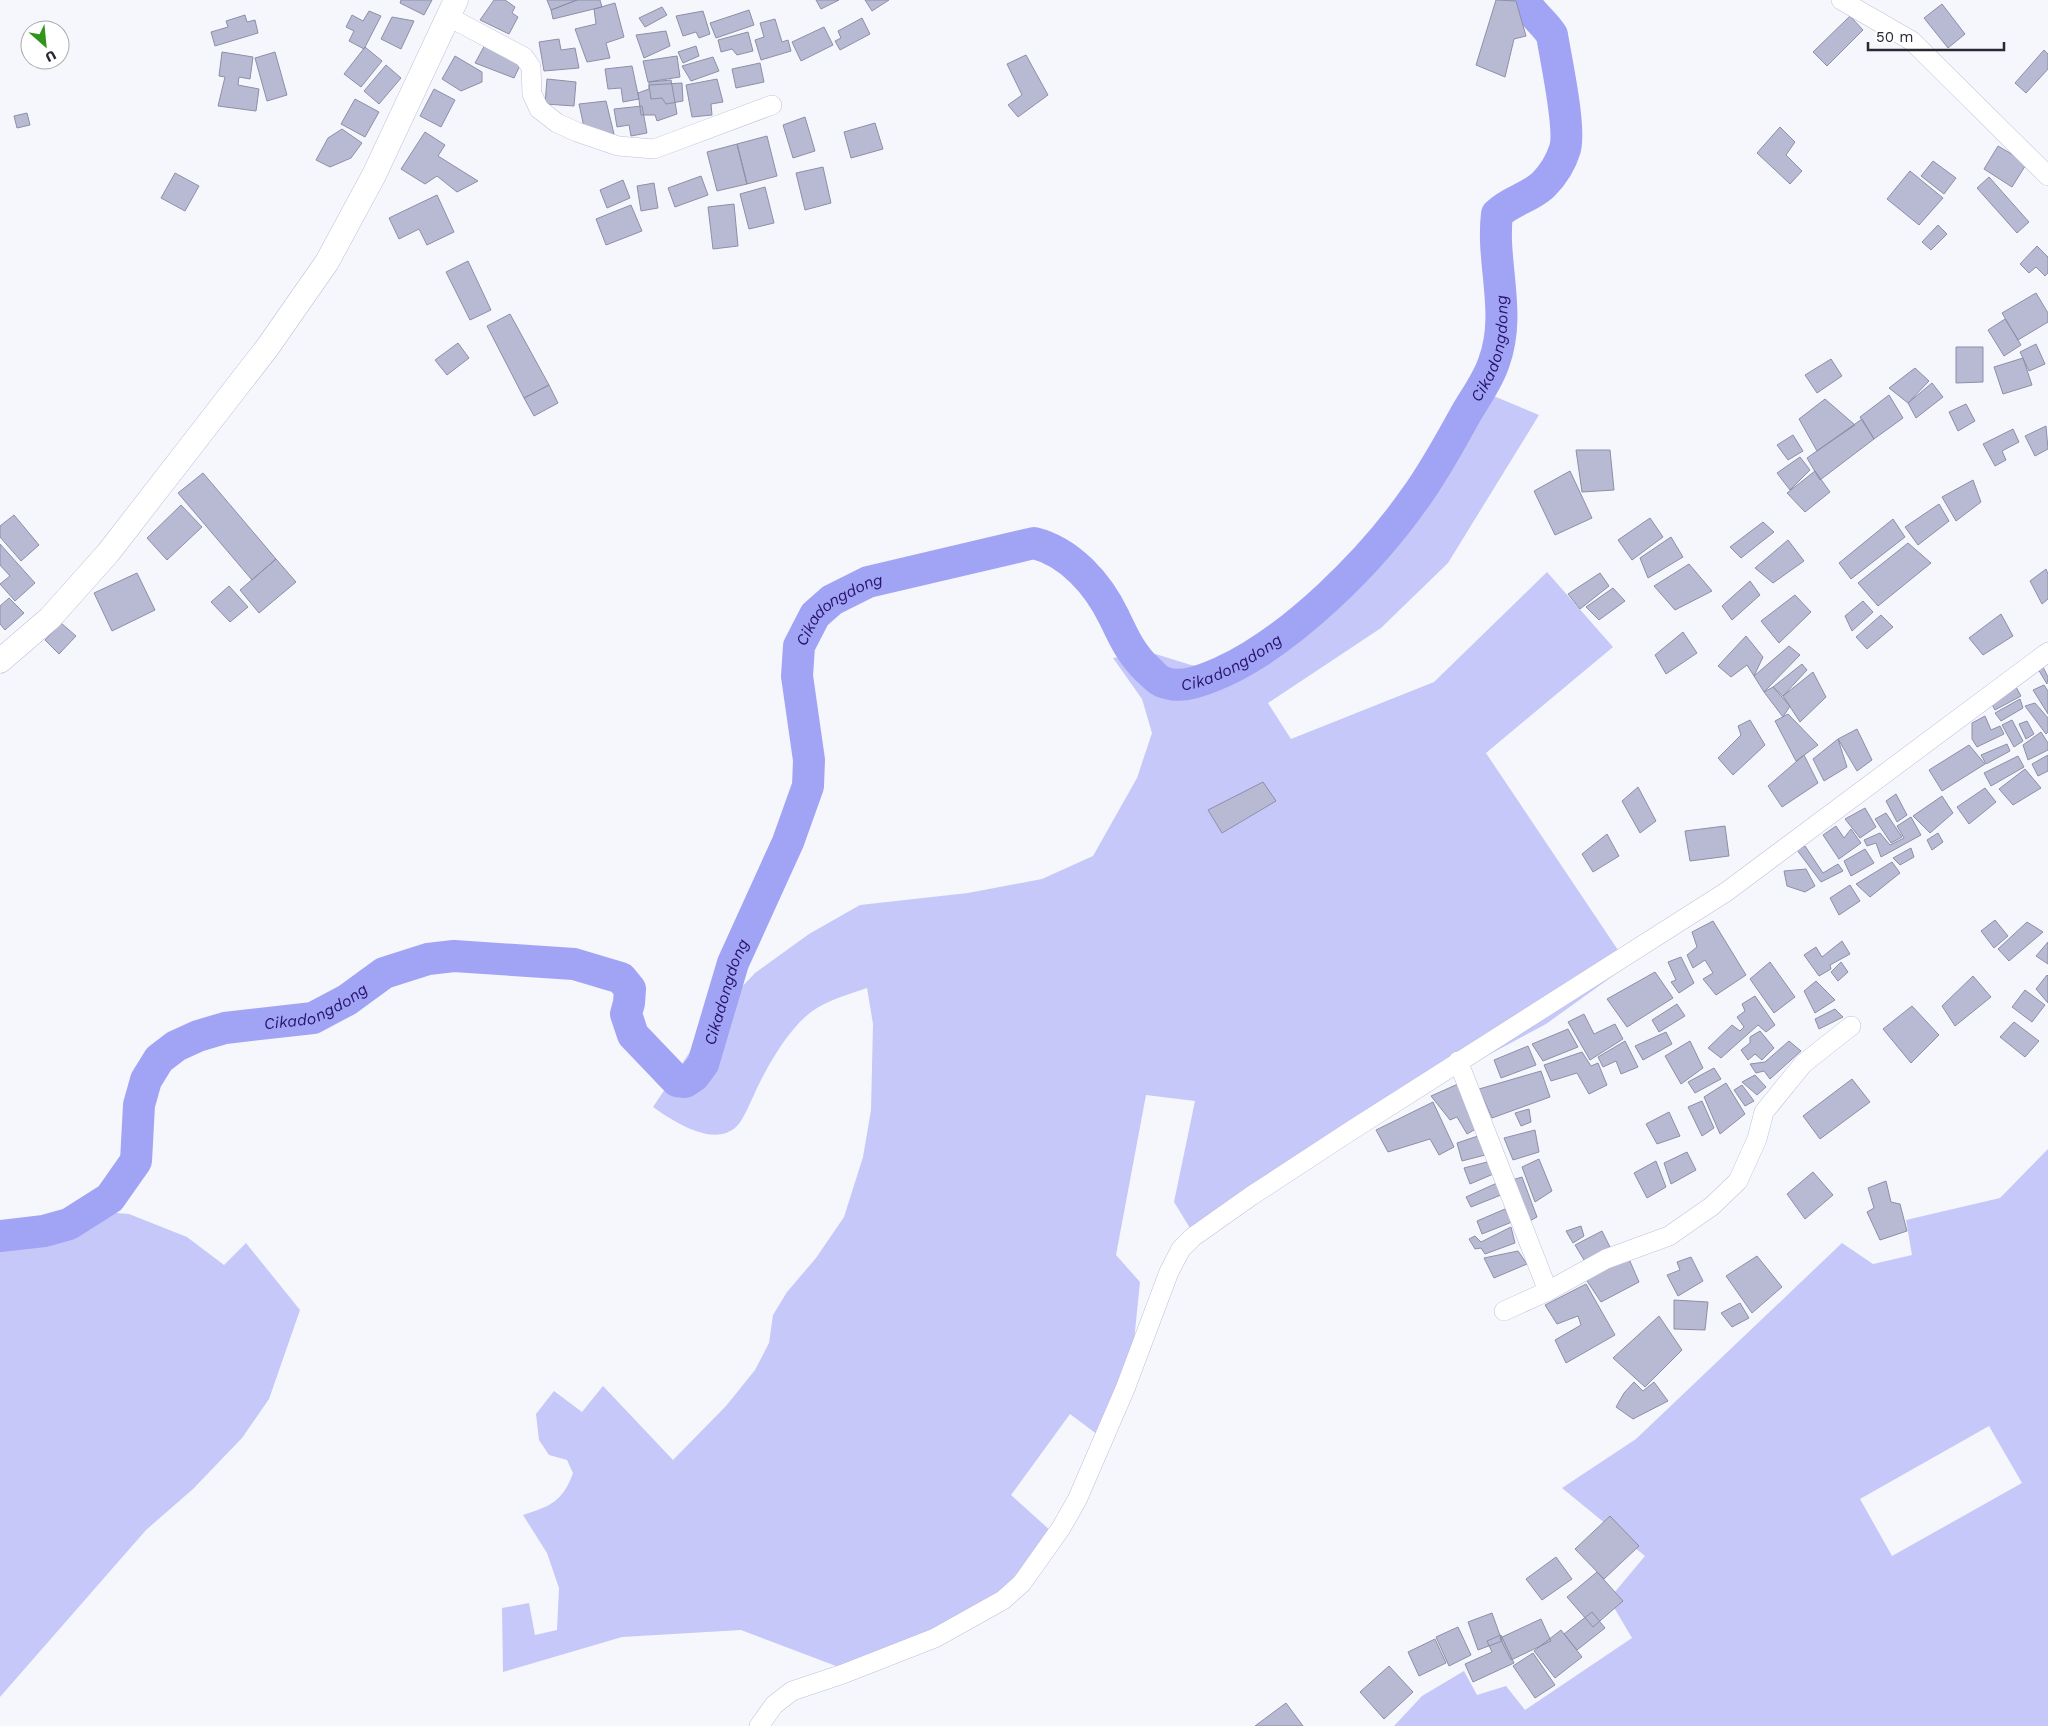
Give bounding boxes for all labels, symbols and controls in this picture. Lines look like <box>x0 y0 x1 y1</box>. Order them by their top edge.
north arrow <box>20 20 70 70</box>
scale bar <box>1868 20 2004 52</box>
text: 50 m <box>1876 28 1913 46</box>
text: U <box>43 47 59 66</box>
water label: Cikadongdong <box>1467 294 1512 405</box>
water label: Cikadongdong <box>792 570 885 649</box>
water label: Cikadongdong <box>1180 630 1286 695</box>
water label: Cikadongdong <box>700 936 753 1047</box>
water label: Cikadongdong <box>263 979 372 1034</box>

